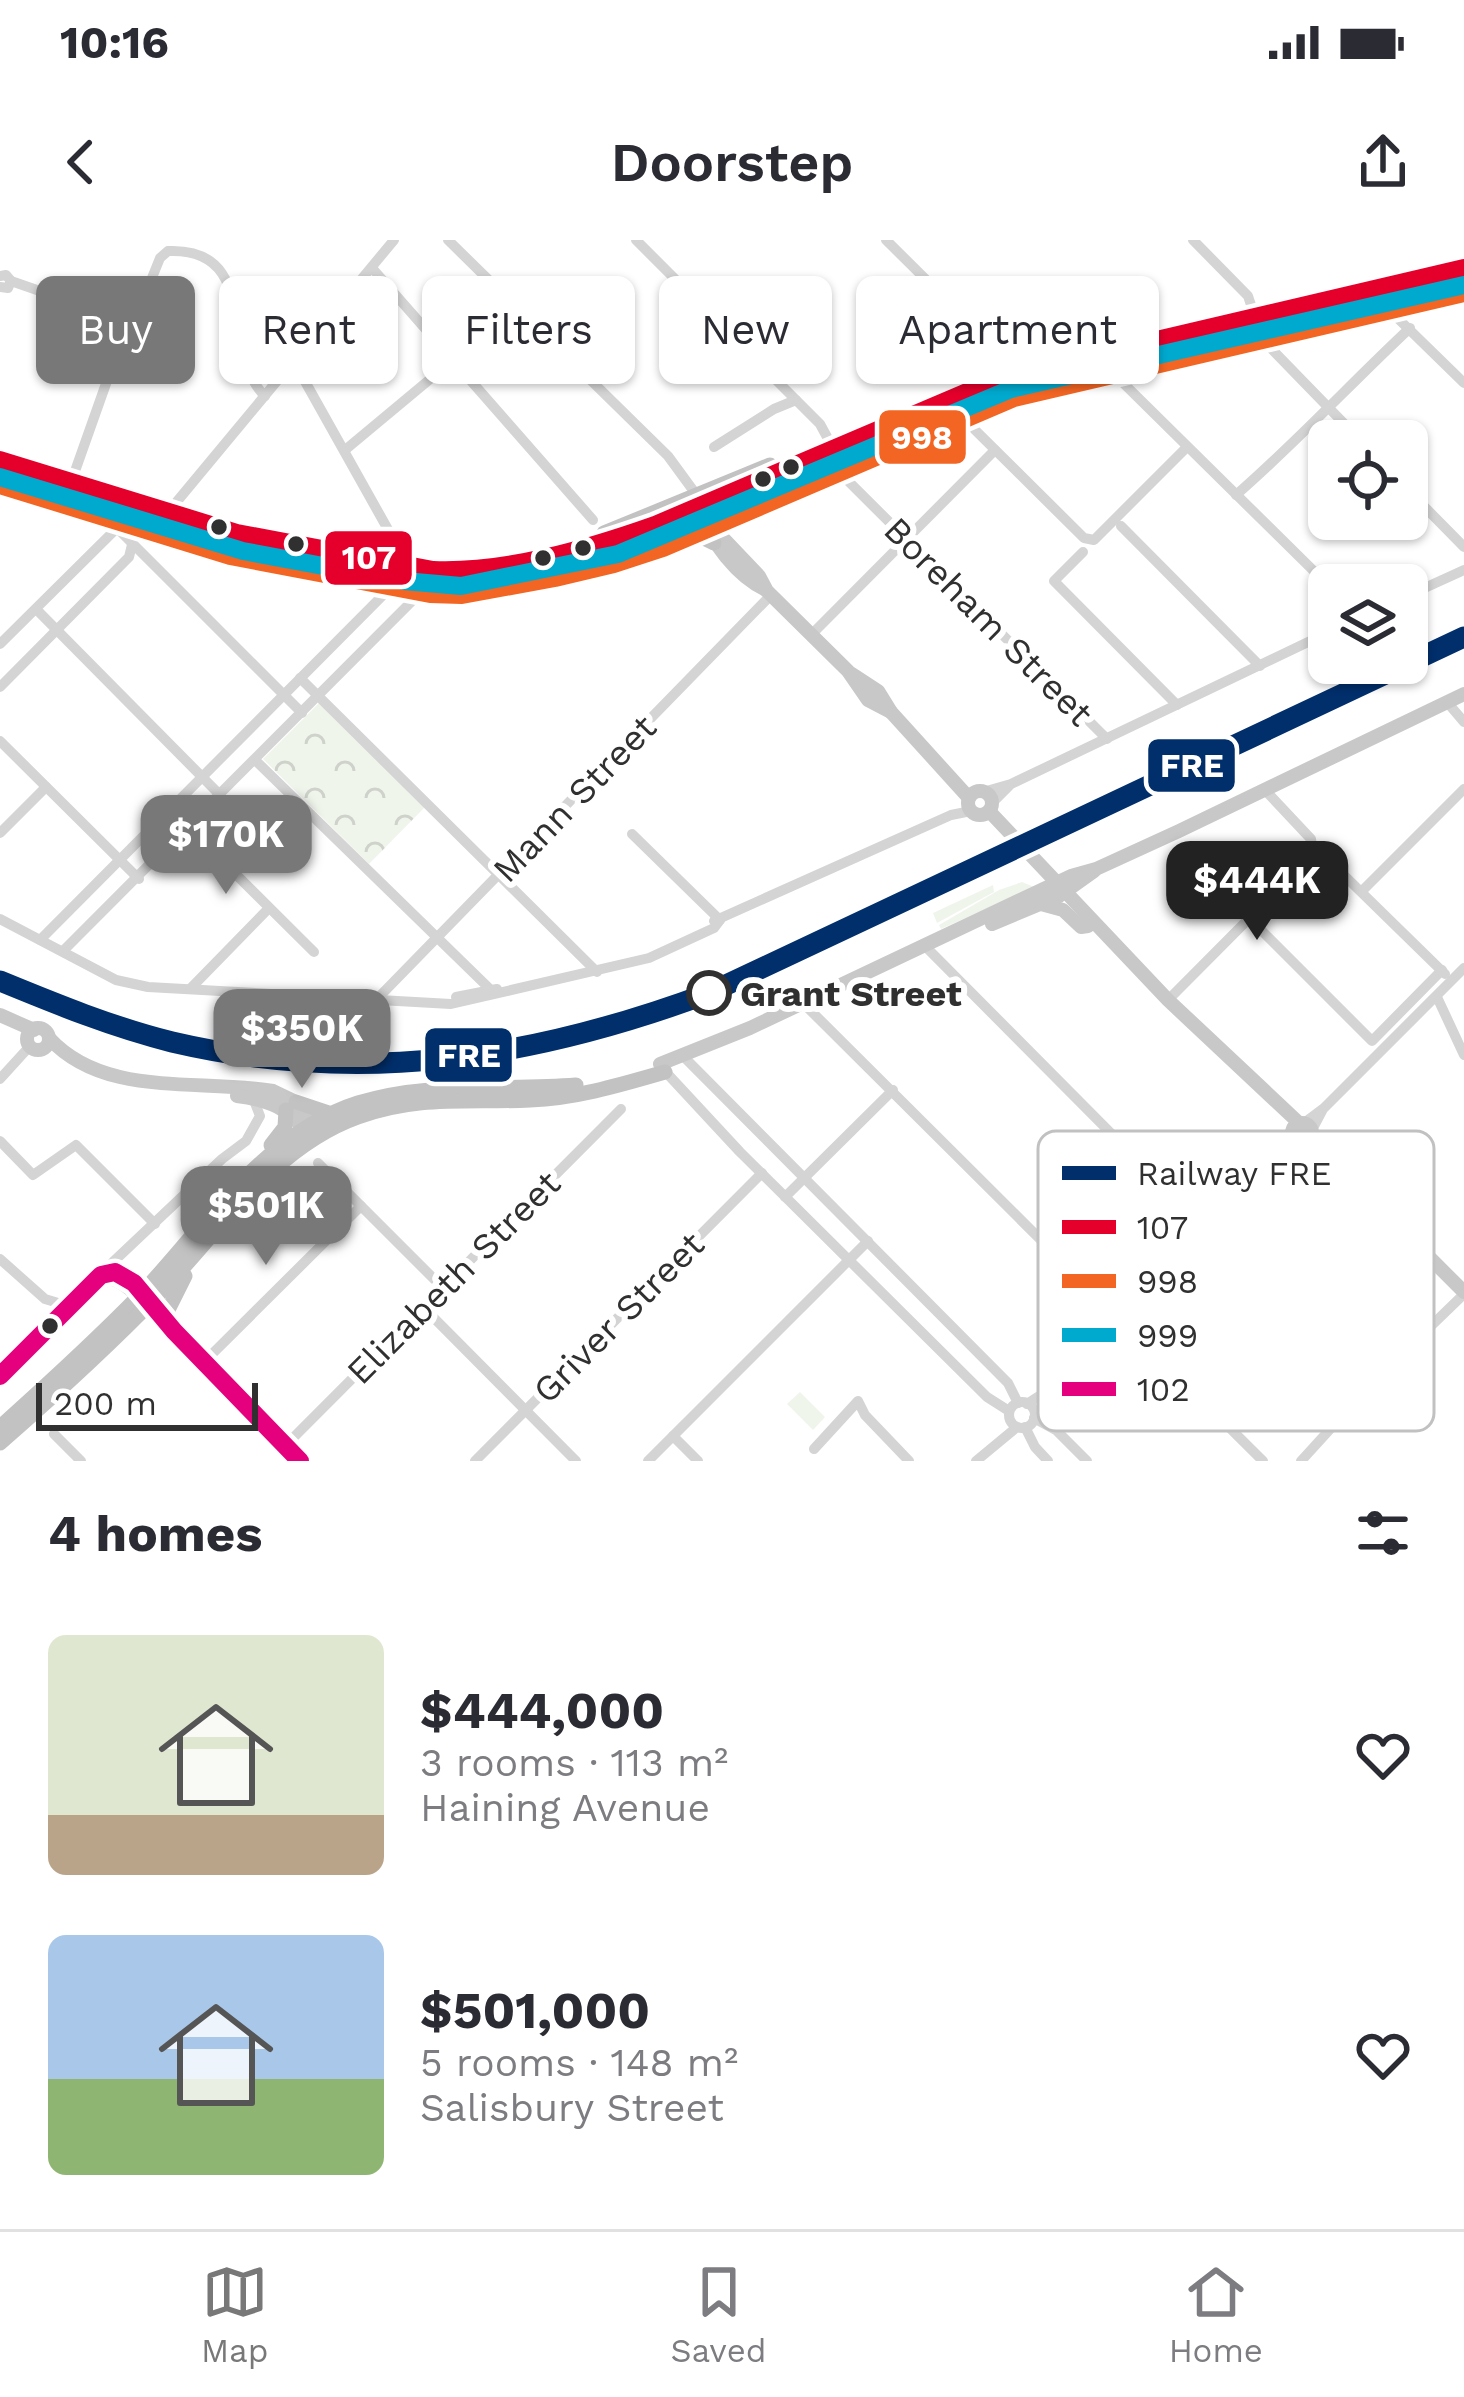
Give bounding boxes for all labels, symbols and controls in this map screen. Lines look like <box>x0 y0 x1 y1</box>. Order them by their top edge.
text: 10:16 <box>60 16 169 69</box>
icon: back <box>48 129 114 195</box>
icon: share <box>1350 129 1416 195</box>
text: Doorstep <box>611 131 853 194</box>
chip: Buy <box>36 276 195 384</box>
chip: Rent <box>219 276 398 384</box>
chip: Filters <box>422 276 635 384</box>
chip: New <box>659 276 832 384</box>
chip: Apartment <box>856 276 1159 384</box>
line badge: 998 <box>877 408 968 466</box>
text: 998 <box>891 418 953 457</box>
map controls <box>1308 420 1428 684</box>
button: locate <box>1308 420 1428 540</box>
unlabelled marker <box>780 456 802 478</box>
unlabelled marker <box>752 468 774 490</box>
street label: Boreham Street <box>875 509 1101 735</box>
unlabelled marker <box>208 516 230 538</box>
line badge: 107 <box>323 529 414 587</box>
unlabelled marker <box>285 533 307 555</box>
unlabelled marker <box>572 537 594 559</box>
text: 107 <box>342 538 396 577</box>
unlabelled marker <box>532 547 554 569</box>
button: layers <box>1308 564 1428 684</box>
street label: Mann Street <box>485 706 665 891</box>
line badge: FRE <box>1146 737 1237 794</box>
text: FRE <box>1160 746 1224 785</box>
pin: $170K <box>142 795 310 897</box>
text: $170K <box>168 811 284 856</box>
pin: $444K <box>1173 841 1341 943</box>
text: $444K <box>1193 857 1321 902</box>
marker: Grant Street <box>688 972 730 1014</box>
place label: Grant Street <box>740 973 962 1015</box>
pin: $350K <box>218 989 386 1091</box>
text: $350K <box>240 1005 364 1050</box>
line badge: FRE <box>423 1026 514 1084</box>
text: FRE <box>437 1036 501 1075</box>
legend <box>1038 1131 1434 1431</box>
text: Railway FRE <box>1137 1154 1331 1193</box>
street label: Elizabeth Street <box>338 1162 569 1393</box>
pin: $501K <box>182 1166 350 1268</box>
text: $501K <box>208 1182 324 1227</box>
text: 107 <box>1137 1208 1188 1247</box>
street label: Griver Street <box>525 1224 713 1412</box>
text: 998 <box>1137 1262 1198 1301</box>
unlabelled marker <box>39 1315 61 1337</box>
text: 999 <box>1137 1316 1198 1355</box>
text: 102 <box>1137 1370 1190 1409</box>
scale bar <box>36 1377 258 1430</box>
text: 200 m <box>54 1384 157 1423</box>
icon: filters <box>1350 1500 1416 1566</box>
text: 4 homes <box>48 1504 262 1563</box>
text: $444,000 <box>420 1681 664 1740</box>
icon: home <box>144 1683 288 1827</box>
icon: heart <box>1350 1722 1416 1788</box>
text: 3 rooms · 113 m² <box>420 1740 728 1785</box>
text: Haining Avenue <box>420 1785 710 1830</box>
text: $501,000 <box>420 1981 650 2040</box>
icon: home <box>144 1983 288 2127</box>
icon: heart <box>1350 2022 1416 2088</box>
text: 5 rooms · 148 m² <box>420 2040 738 2085</box>
text: Salisbury Street <box>420 2085 724 2130</box>
tab: Map <box>201 2259 268 2370</box>
tab: Saved <box>671 2259 766 2370</box>
tab: Home <box>1169 2259 1263 2370</box>

